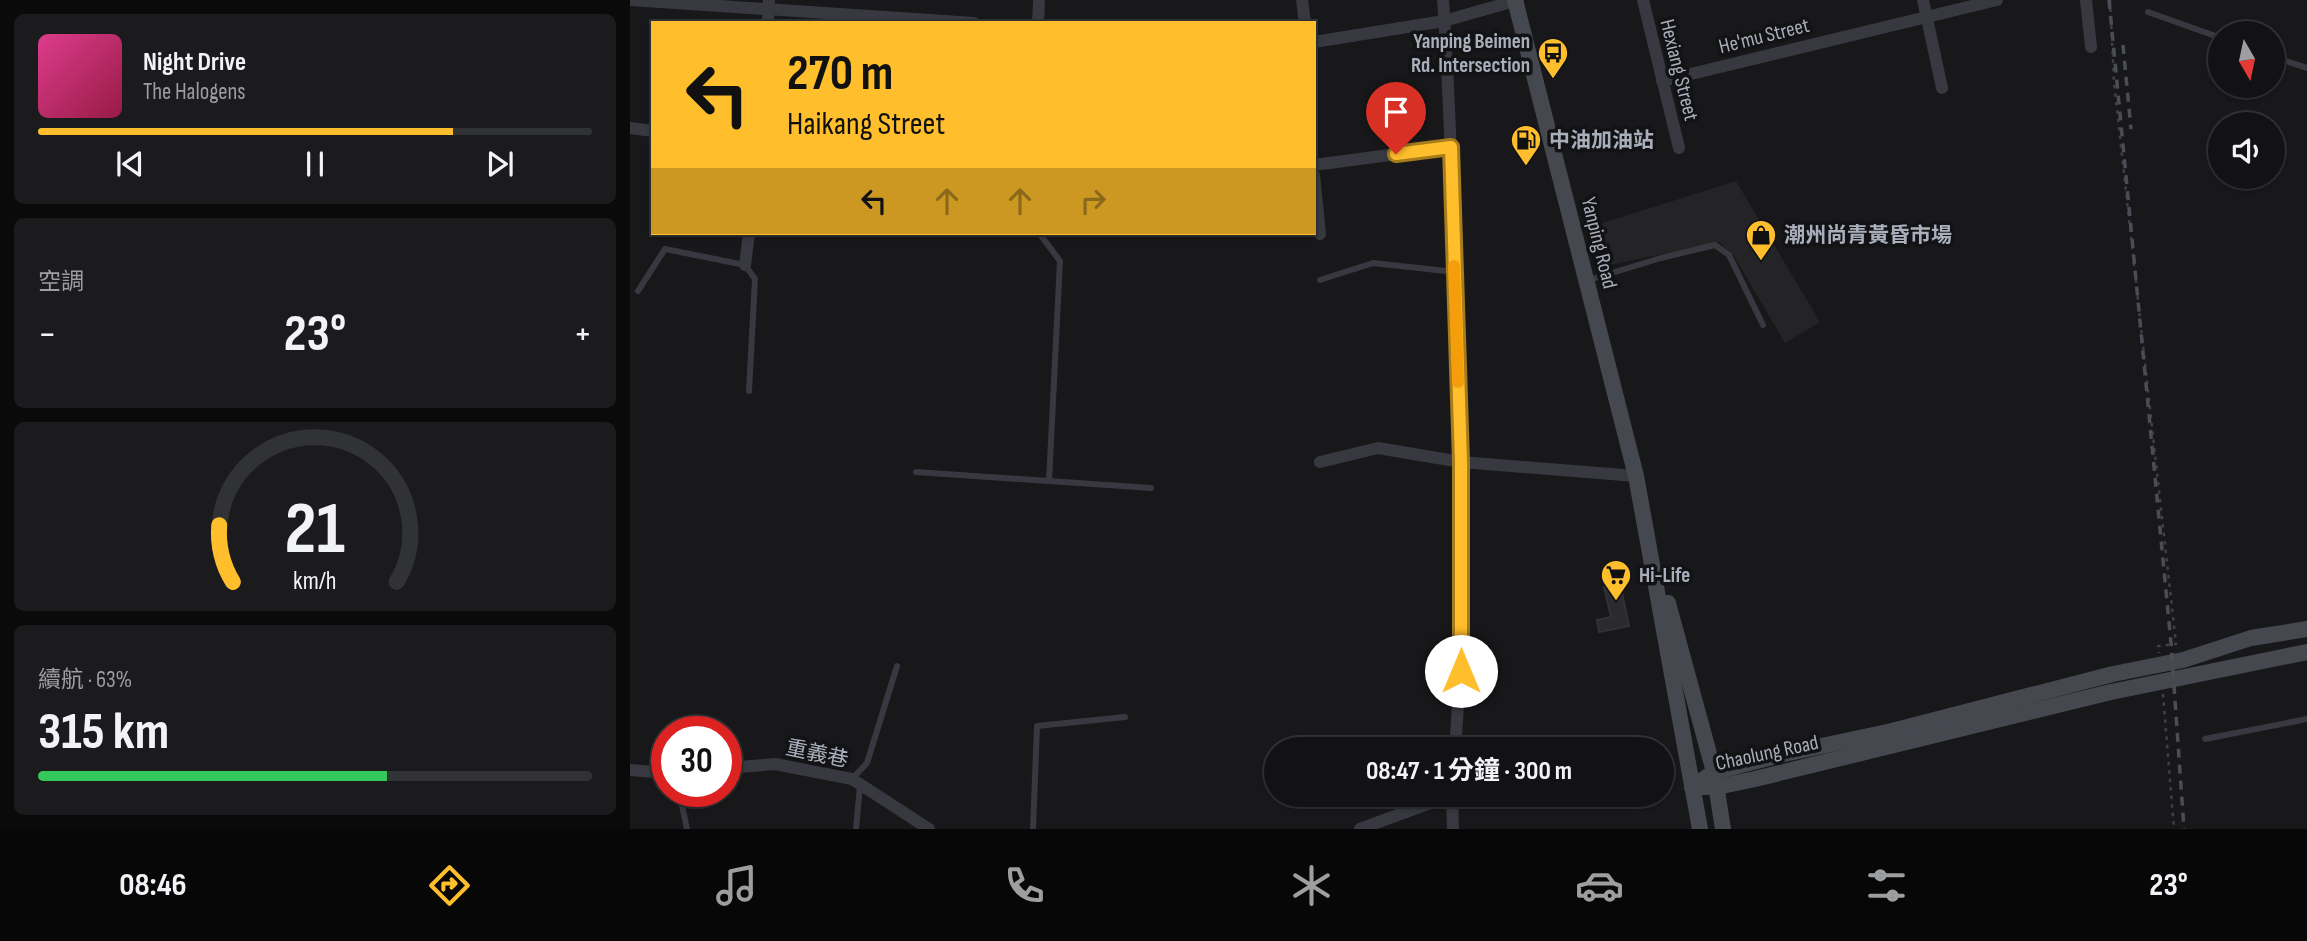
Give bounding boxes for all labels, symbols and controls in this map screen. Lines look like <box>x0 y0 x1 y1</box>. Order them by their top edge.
street label: He'mu Street <box>1716 13 1812 59</box>
street label: Hexiang Street <box>1654 17 1704 123</box>
north arrow <box>2208 21 2286 98</box>
map controls <box>2208 21 2285 189</box>
place label: Yanping Beimen Rd. Intersection <box>1411 29 1530 78</box>
bus stop icon: Yanping Beimen Rd. Intersection <box>1536 36 1570 80</box>
text: 270 m <box>787 45 893 104</box>
text: Night Drive <box>143 47 246 78</box>
icon: left <box>672 49 763 140</box>
text: The Halogens <box>143 78 246 106</box>
pin <box>1366 82 1426 154</box>
icon: arrive <box>1377 93 1415 131</box>
text: Haikang Street <box>787 105 945 144</box>
button: sound <box>2208 112 2285 189</box>
fuel station icon: 中油加油站 <box>1509 123 1543 167</box>
place label: 中油加油站 <box>1549 128 1654 153</box>
icon: previous <box>111 145 149 183</box>
icon: pause <box>296 145 334 183</box>
icon: next <box>481 145 519 183</box>
icon: left <box>855 182 893 220</box>
icon: ahead <box>928 182 966 220</box>
icon: ahead <box>1001 182 1039 220</box>
icon: right <box>1074 182 1112 220</box>
street label: Yanping Road <box>1576 195 1622 291</box>
shop icon: 潮州尚青黃昏市場 <box>1744 218 1778 262</box>
place label: 潮州尚青黃昏市場 <box>1784 223 1952 248</box>
text: 空調 <box>38 268 84 296</box>
text: 23° <box>284 303 346 366</box>
text: − <box>38 312 57 357</box>
text: + <box>573 312 592 357</box>
text: 21 <box>285 487 345 575</box>
supermarket icon: Hi-Life <box>1599 558 1633 602</box>
place label: Hi-Life <box>1639 563 1690 588</box>
text: km/h <box>293 566 337 597</box>
position arrow <box>1424 634 1498 708</box>
text: 續航 · 63% <box>38 666 132 694</box>
text: 315 km <box>38 701 169 764</box>
speed limit sign: 30 <box>651 716 742 807</box>
street label: Chaolung Road <box>1713 730 1821 776</box>
street label: 重義巷 <box>784 735 850 773</box>
text: 08:47 · 1 分鐘 · 300 m <box>1366 756 1572 787</box>
icon: directions <box>425 861 474 910</box>
icon: music <box>712 861 761 910</box>
icon: phone <box>1000 861 1049 910</box>
icon: climate <box>1287 861 1336 910</box>
icon: car <box>1575 861 1624 910</box>
icon: filters <box>1862 861 1911 910</box>
text: 08:46 <box>119 866 187 905</box>
text: 23° <box>2149 866 2188 905</box>

